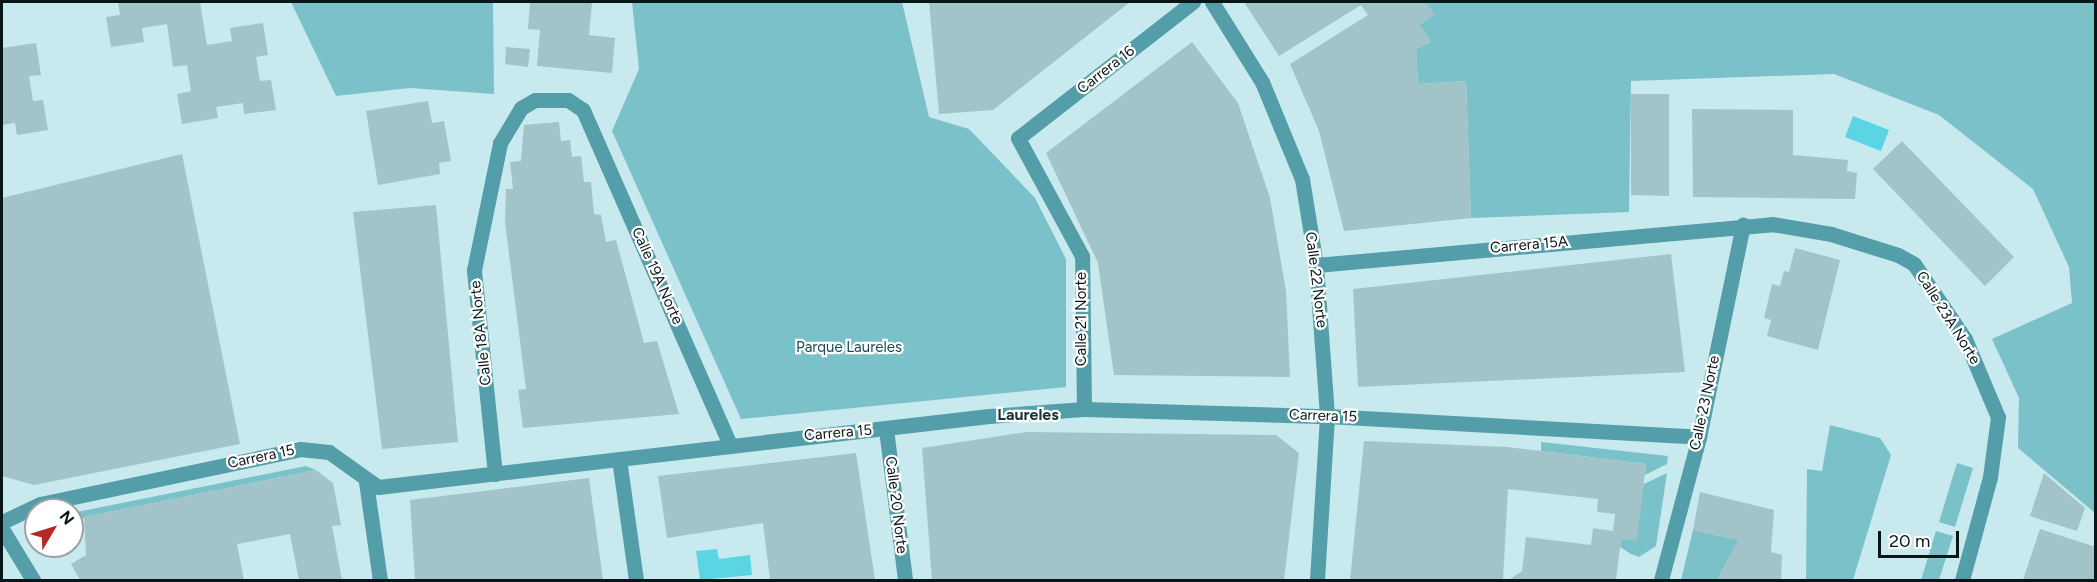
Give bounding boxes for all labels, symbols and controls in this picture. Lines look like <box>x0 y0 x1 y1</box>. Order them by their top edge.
street label: Carrera 16 <box>1074 42 1138 98</box>
street label: Calle 19A Norte <box>627 225 687 327</box>
street label: Calle 22 Norte <box>1301 231 1331 329</box>
street label: Carrera 15A <box>1489 233 1569 257</box>
street label: Calle 23A Norte <box>1912 268 1984 368</box>
street label: Calle 21 Norte <box>1073 272 1091 366</box>
street label: Calle 18A Norte <box>467 280 495 386</box>
park label: Parque Laureles <box>796 339 902 357</box>
street label: Calle 23 Norte <box>1686 354 1724 452</box>
district label: Laureles <box>997 405 1059 425</box>
street label: Carrera 15 <box>1289 406 1357 426</box>
street label: Carrera 15 <box>803 421 873 445</box>
street label: Carrera 15 <box>226 441 296 473</box>
street label: Calle 20 Norte <box>881 455 911 555</box>
north arrow <box>24 498 84 558</box>
text: N <box>56 507 78 529</box>
scale bar <box>1881 519 1962 557</box>
text: 20 m <box>1889 530 1930 552</box>

